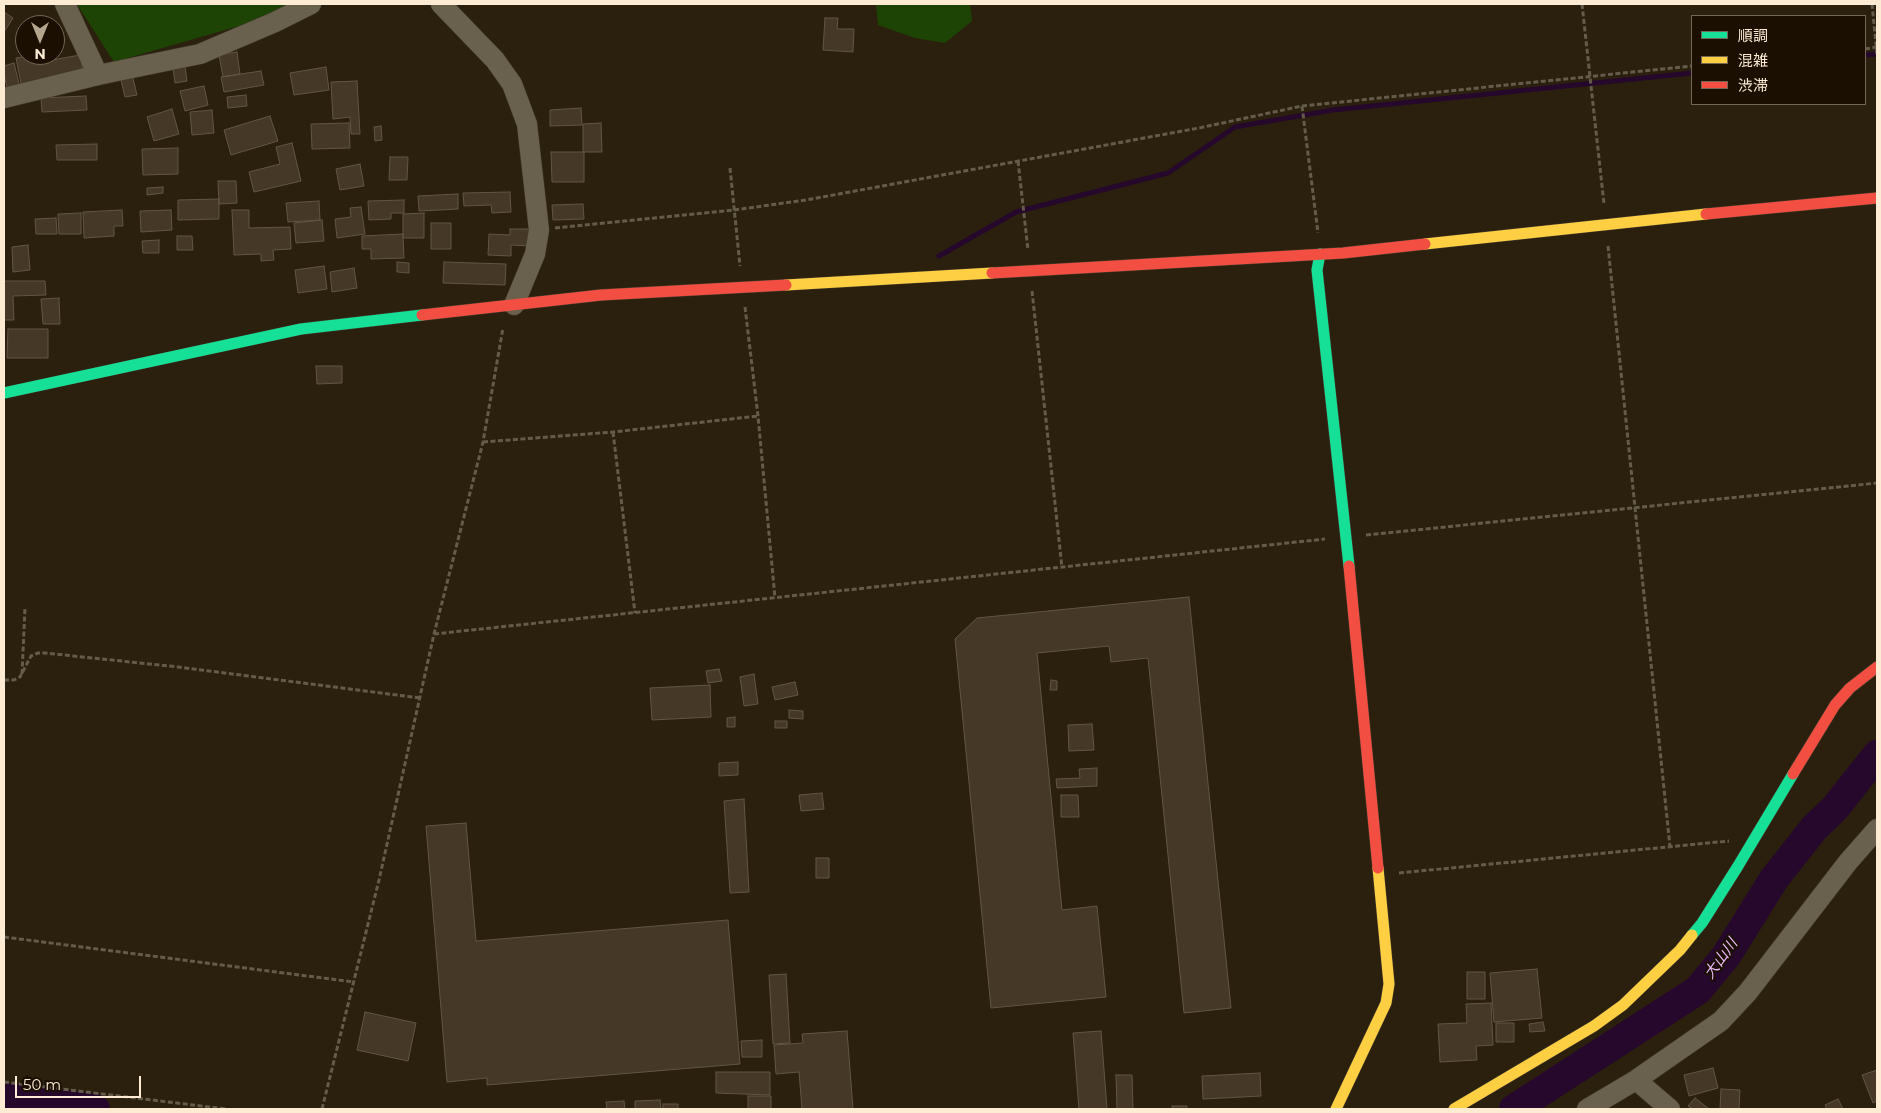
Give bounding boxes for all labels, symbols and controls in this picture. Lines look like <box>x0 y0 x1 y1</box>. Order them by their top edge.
north arrow <box>15 15 65 65</box>
legend <box>1691 15 1866 105</box>
text: 順調 <box>1738 26 1768 45</box>
text: N <box>34 45 46 63</box>
text: 混雑 <box>1738 51 1768 70</box>
text: 渋滞 <box>1738 76 1768 95</box>
water label: 大山川 <box>1700 936 1742 982</box>
scale bar <box>18 1066 144 1098</box>
text: 50 m <box>23 1075 61 1094</box>

